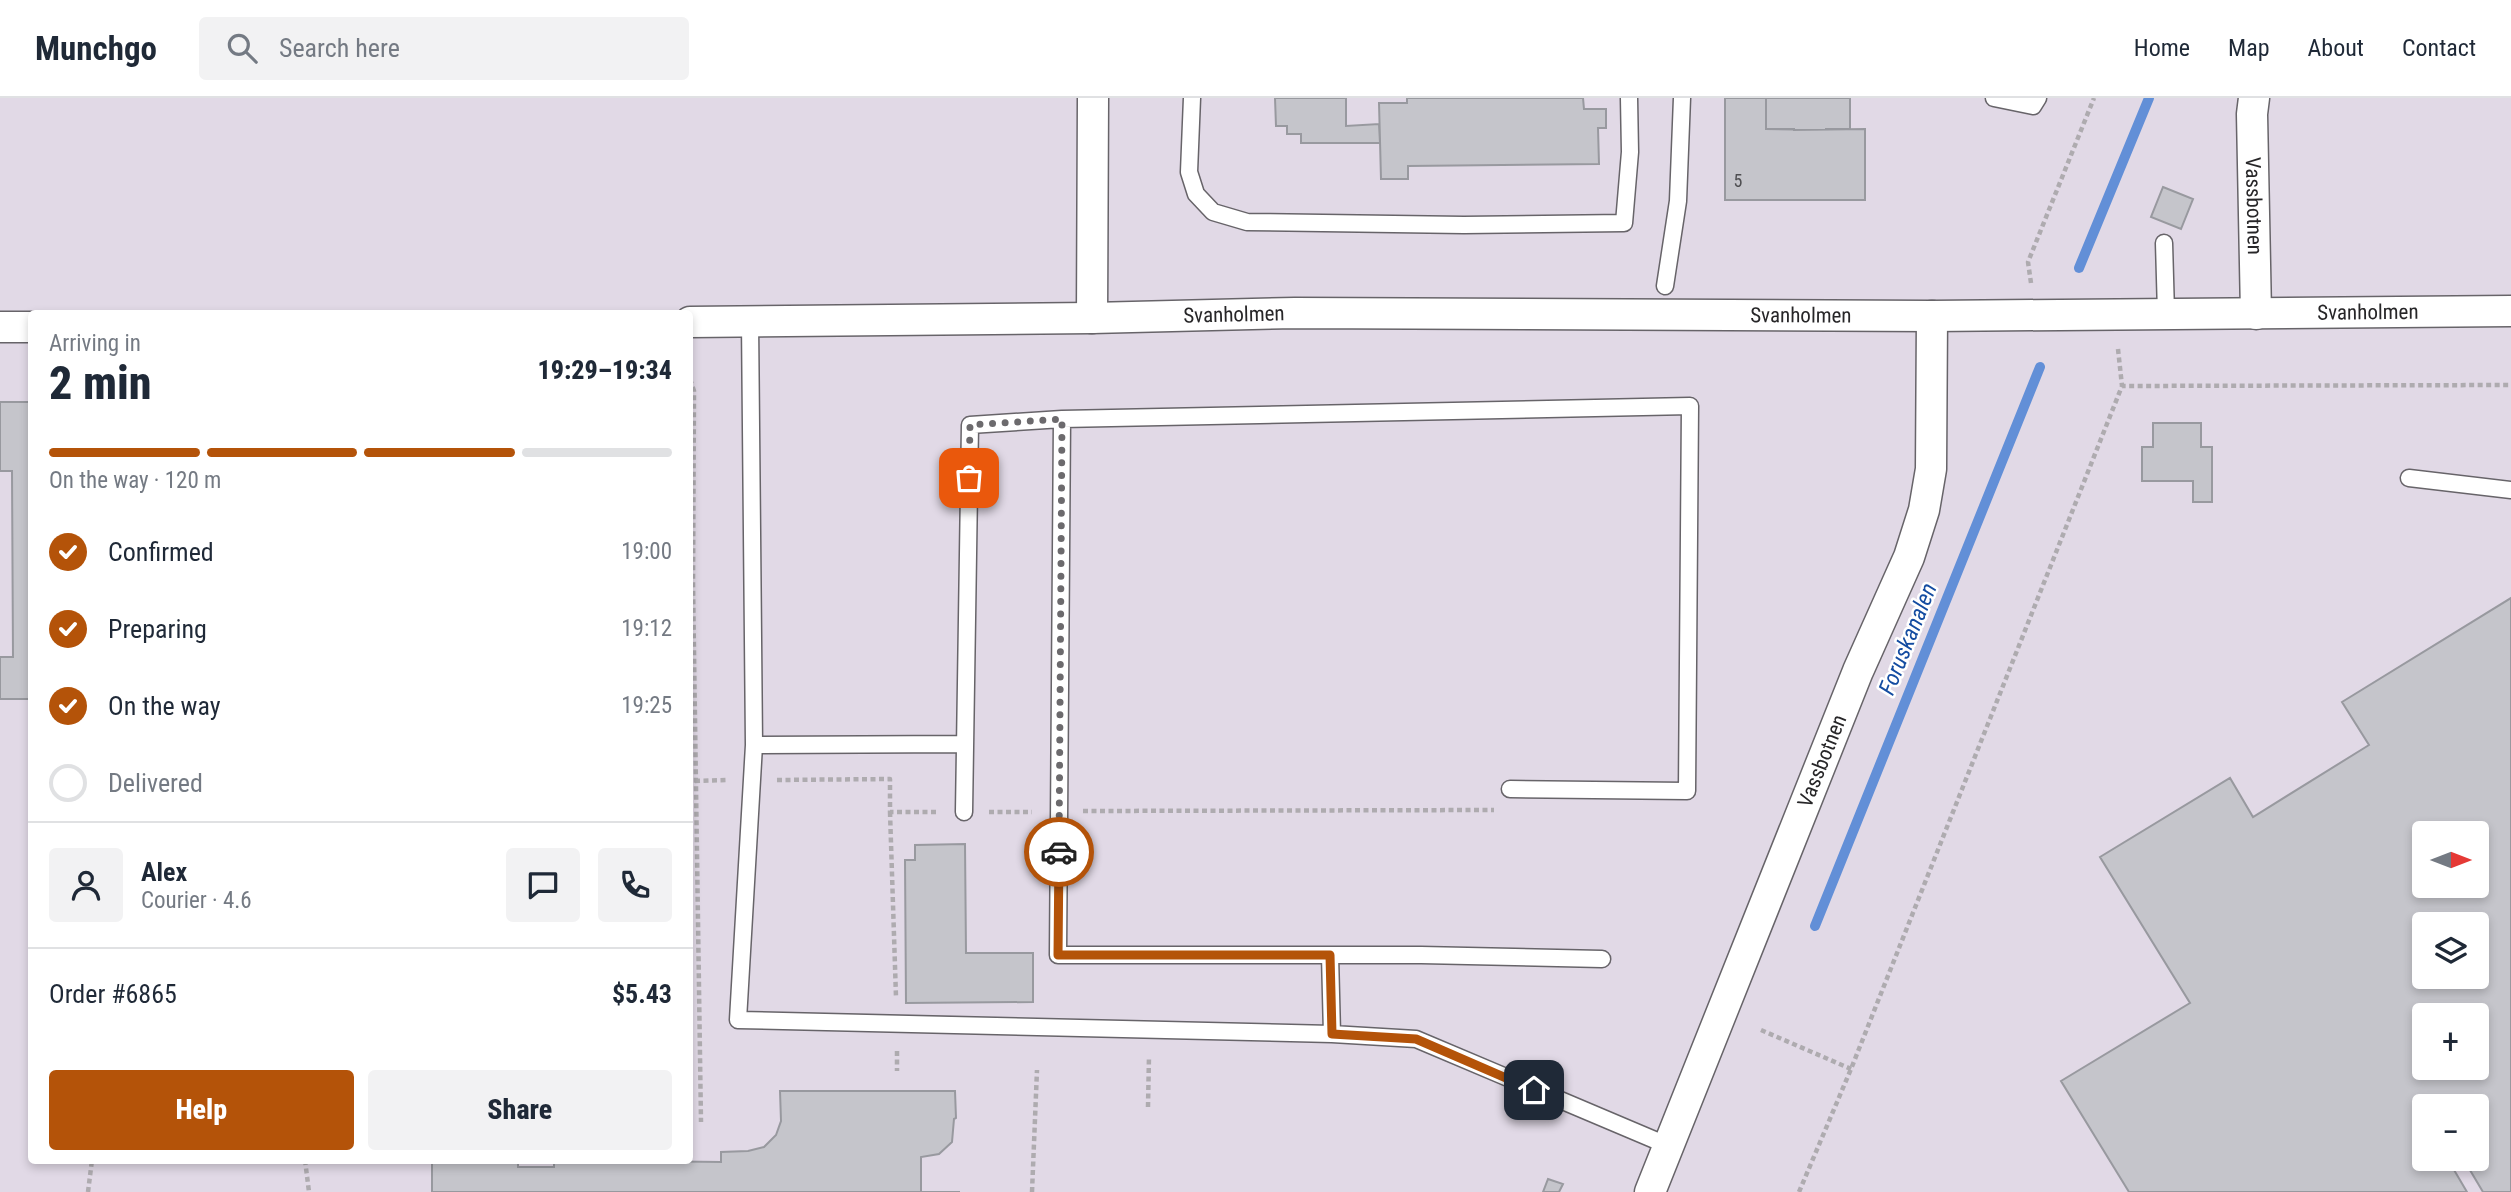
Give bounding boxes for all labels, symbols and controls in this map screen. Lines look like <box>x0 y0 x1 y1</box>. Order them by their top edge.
search box <box>199 17 689 80</box>
text: Munchgo <box>35 29 157 68</box>
icon: search <box>223 29 261 67</box>
text: Search here <box>279 33 400 63</box>
text: Home <box>2134 34 2190 62</box>
text: Map <box>2228 34 2270 62</box>
text: About <box>2308 34 2364 62</box>
text: Contact <box>2402 34 2476 62</box>
street label: Vassbotnen <box>2241 157 2267 255</box>
house number: 5 <box>1734 170 1743 191</box>
street label: Svanholmen <box>2317 300 2419 325</box>
street label: Svanholmen <box>1183 301 1285 328</box>
street label: Svanholmen <box>1750 303 1852 328</box>
text: Arriving in <box>49 330 141 357</box>
text: 19:29–19:34 <box>538 355 672 385</box>
text: 2 min <box>49 356 152 410</box>
pin <box>939 448 999 508</box>
icon: bag <box>950 459 988 497</box>
text: On the way · 120 m <box>49 467 221 494</box>
icon: check <box>49 533 87 571</box>
text: Confirmed <box>108 537 214 567</box>
text: 19:00 <box>621 538 672 565</box>
water label: Foruskanalen <box>1873 579 1943 699</box>
icon: check <box>49 610 87 648</box>
text: Preparing <box>108 614 207 644</box>
text: 19:12 <box>621 615 672 642</box>
icon: check <box>49 687 87 725</box>
text: On the way <box>108 691 221 721</box>
text: 19:25 <box>621 692 672 719</box>
street label: Vassbotnen <box>1793 711 1851 811</box>
text: Delivered <box>108 768 203 798</box>
courier <box>1024 817 1094 887</box>
north arrow <box>2412 821 2488 898</box>
map controls <box>2412 821 2489 1171</box>
icon: car <box>1040 833 1078 871</box>
button: person <box>49 848 123 922</box>
button: chat <box>506 848 580 922</box>
button: phone <box>598 848 672 922</box>
text: Alex <box>141 857 187 887</box>
text: Courier · 4.6 <box>141 887 252 914</box>
button: layers <box>2412 912 2489 989</box>
text: Order #6865 <box>49 979 177 1009</box>
text: $5.43 <box>612 979 672 1009</box>
button: + <box>2412 1003 2489 1080</box>
pin <box>1504 1060 1564 1120</box>
button: Help <box>49 1070 354 1150</box>
button: Share <box>368 1070 672 1150</box>
icon: home <box>1515 1071 1553 1109</box>
button: − <box>2412 1094 2489 1171</box>

